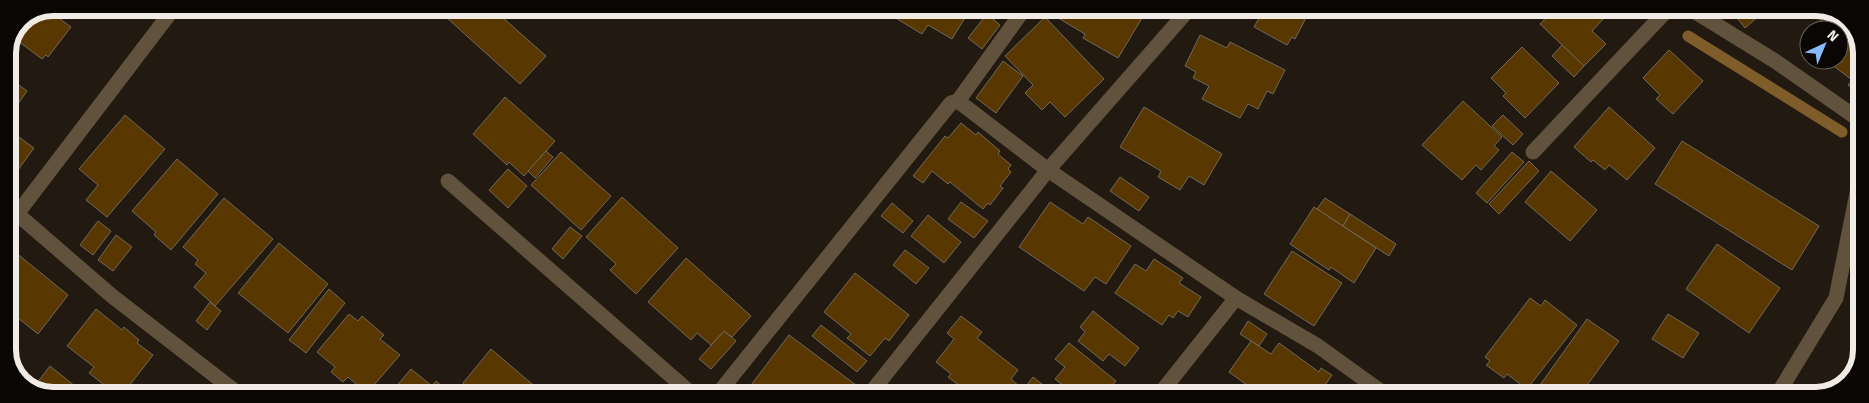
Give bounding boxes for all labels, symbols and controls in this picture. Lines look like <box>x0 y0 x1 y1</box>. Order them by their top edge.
north arrow <box>1799 20 1849 70</box>
text: N <box>1823 27 1842 45</box>

